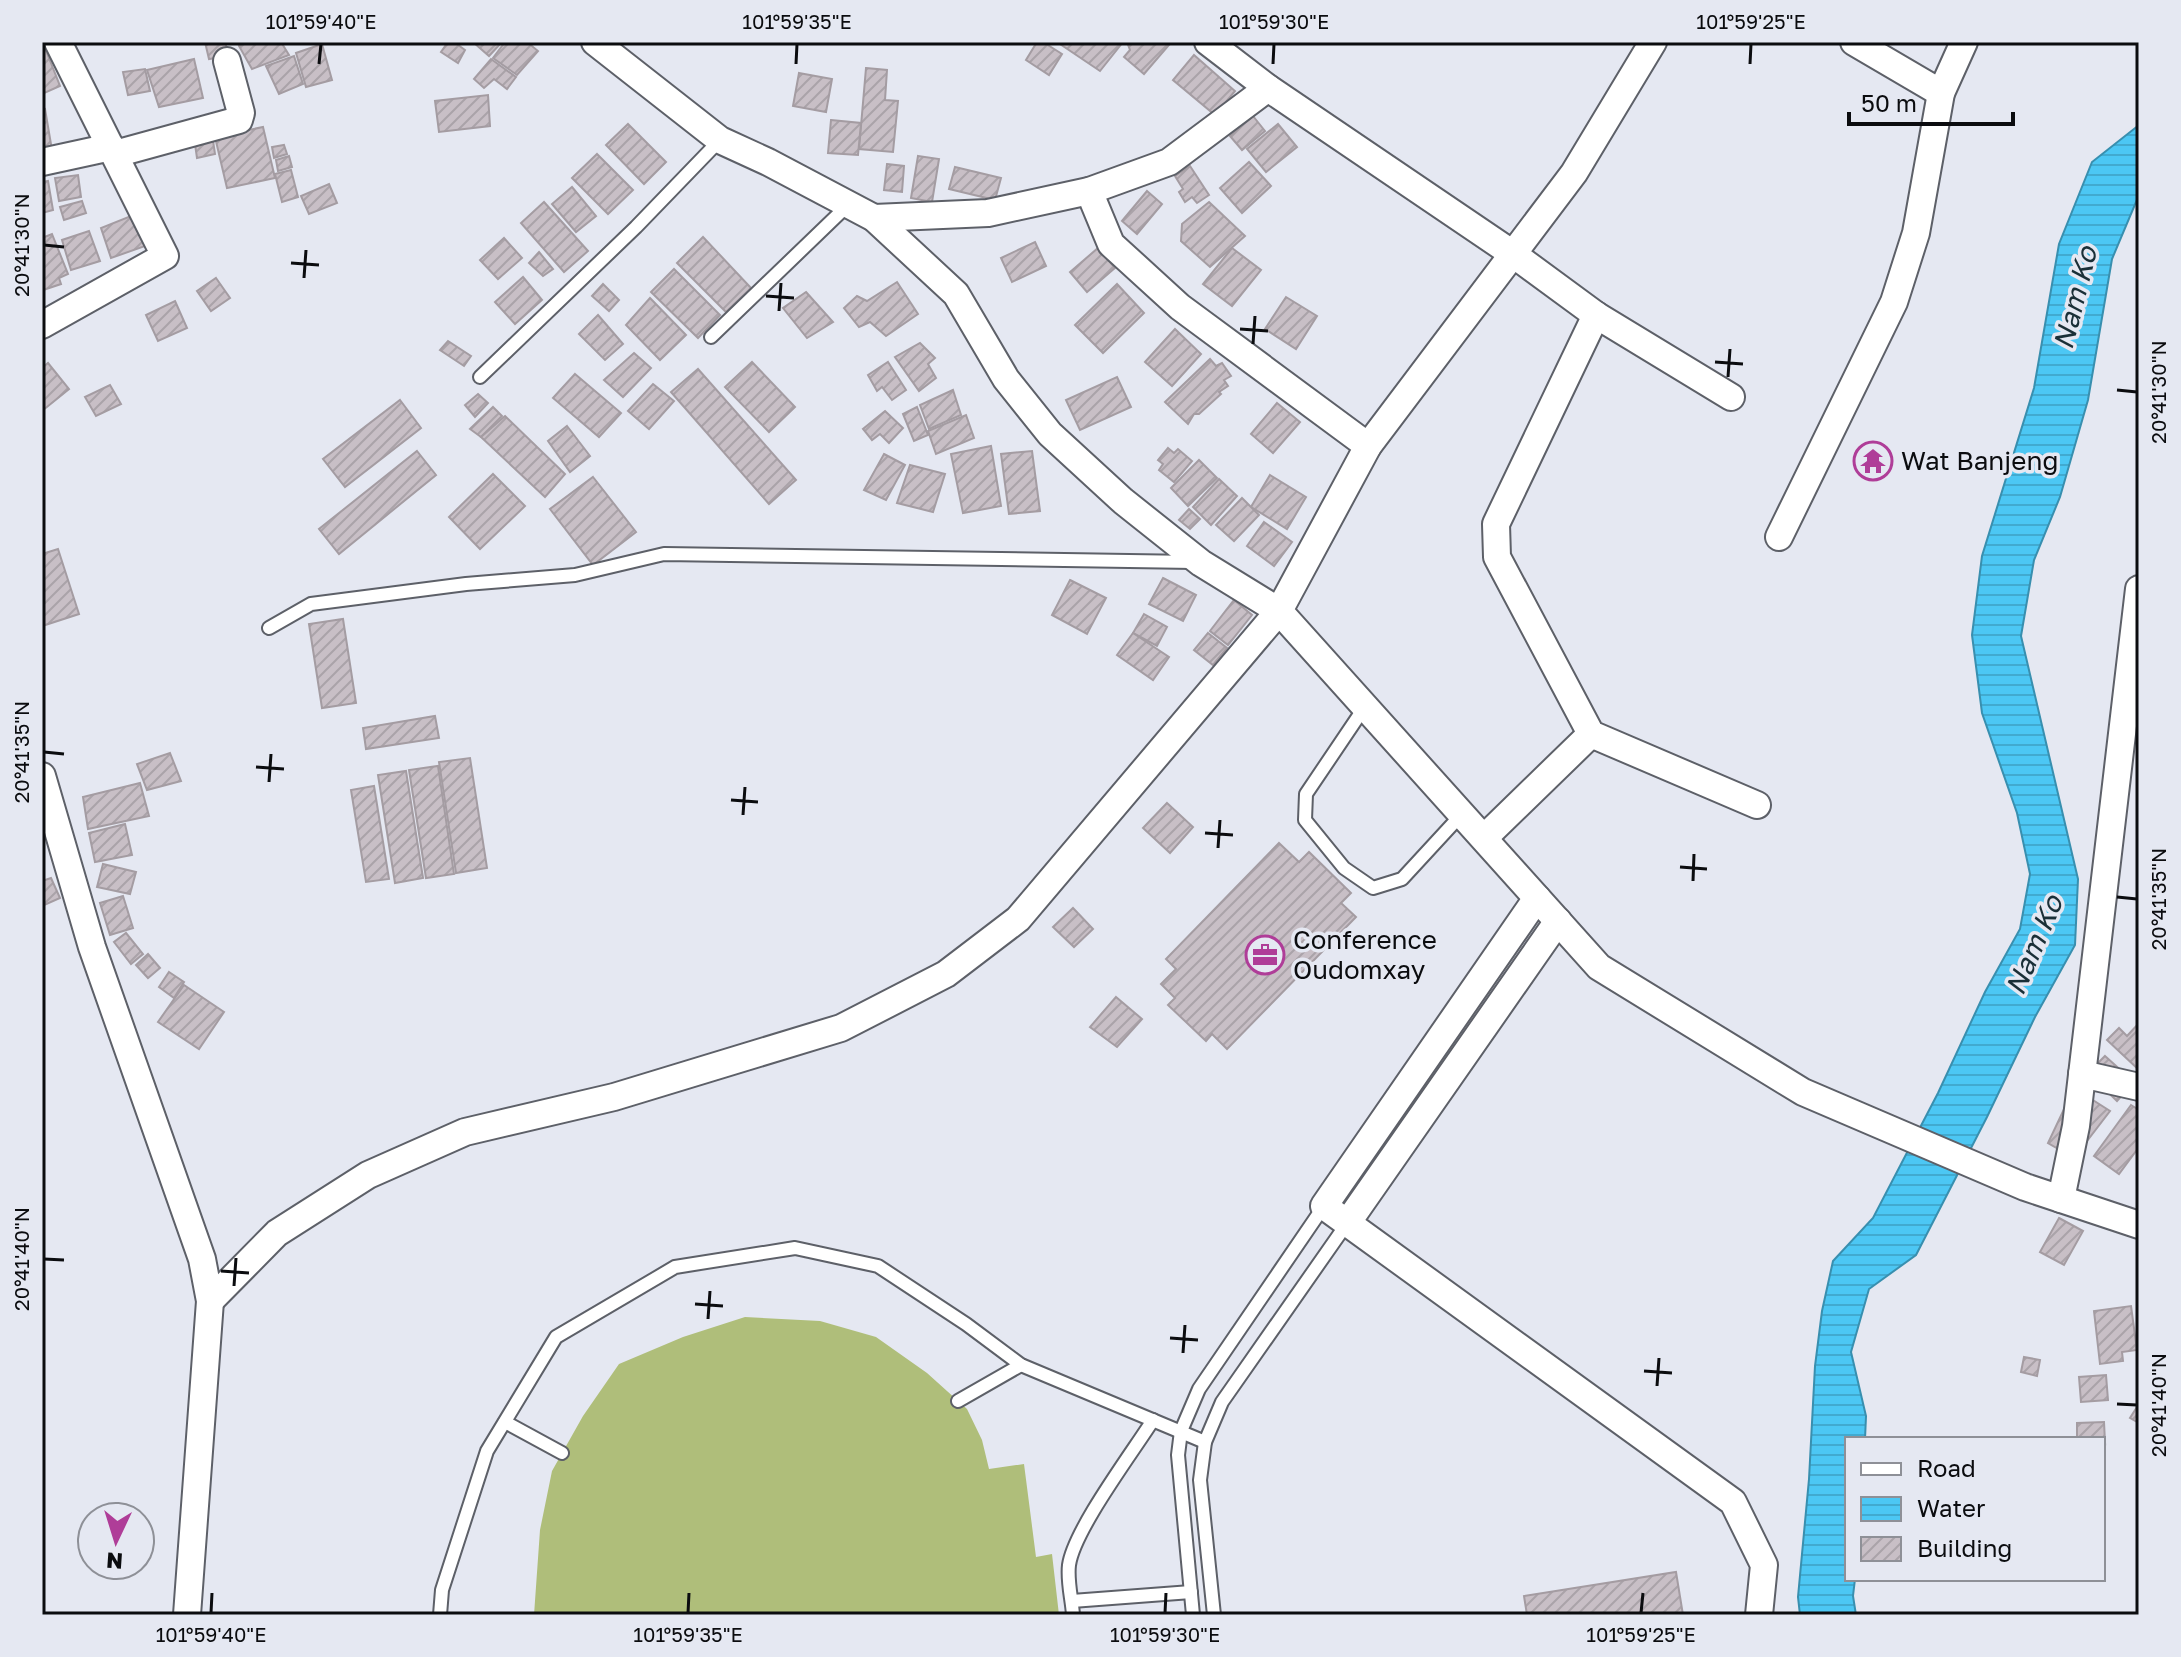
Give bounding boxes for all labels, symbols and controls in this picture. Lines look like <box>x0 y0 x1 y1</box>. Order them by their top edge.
text: 101°59'40"E <box>266 9 376 33</box>
text: 101°59'35"E <box>742 9 852 33</box>
text: 101°59'30"E <box>1219 9 1329 33</box>
text: 101°59'25"E <box>1696 9 1806 33</box>
scale bar <box>1849 76 2013 126</box>
text: 50 m <box>1861 88 1917 117</box>
text: 20°41'30"N <box>9 193 33 297</box>
water label: Nam Ko <box>2046 241 2104 353</box>
text: 20°41'30"N <box>2146 340 2170 444</box>
temple icon: Wat Banjeng <box>1852 440 1894 482</box>
place label: Wat Banjeng <box>1901 445 2058 476</box>
text: 20°41'35"N <box>9 701 33 803</box>
text: 20°41'35"N <box>2146 848 2170 950</box>
water label: Nam Ko <box>1998 888 2070 999</box>
place label: Conference Oudomxay <box>1293 924 1437 985</box>
office icon: Conference Oudomxay <box>1244 934 1286 976</box>
text: 20°41'40"N <box>9 1207 33 1311</box>
text: 20°41'40"N <box>2146 1353 2170 1457</box>
legend <box>1845 1437 2105 1581</box>
text: Road <box>1917 1453 1976 1482</box>
text: Water <box>1917 1493 1985 1522</box>
north arrow <box>76 1501 156 1581</box>
text: Building <box>1917 1533 2012 1562</box>
text: N <box>105 1547 124 1576</box>
text: 101°59'40"E <box>156 1622 266 1646</box>
text: 101°59'35"E <box>633 1622 743 1646</box>
text: 101°59'30"E <box>1110 1622 1220 1646</box>
text: 101°59'25"E <box>1586 1622 1696 1646</box>

